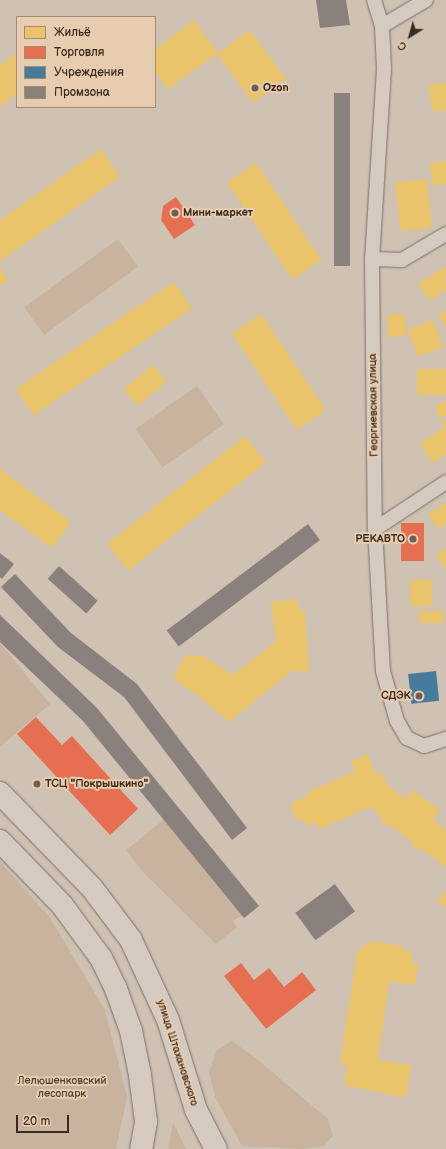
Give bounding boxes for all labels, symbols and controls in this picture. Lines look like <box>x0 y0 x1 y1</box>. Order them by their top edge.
legend <box>16 16 156 108</box>
north arrow <box>390 16 430 56</box>
text: Жильё <box>54 25 91 40</box>
text: С <box>396 38 409 53</box>
text: Торговля <box>54 45 104 60</box>
text: Учреждения <box>54 65 124 80</box>
place label: Ozon <box>263 81 289 95</box>
marker: Ozon <box>250 83 260 93</box>
text: Промзона <box>54 85 110 100</box>
place label: Мини-маркет <box>183 206 253 220</box>
marker: Мини-маркет <box>170 208 180 218</box>
street label: Георгиевская улица <box>366 353 382 457</box>
place label: РЕКАВТО <box>355 532 405 546</box>
marker: РЕКАВТО <box>408 534 418 544</box>
place label: СДЭК <box>381 689 411 703</box>
marker: СДЭК <box>414 691 424 701</box>
place label: ТСЦ "Покрышкино" <box>45 777 148 791</box>
marker: ТСЦ "Покрышкино" <box>32 779 42 789</box>
street label: улица Штахановского <box>154 998 200 1108</box>
park label: Лелюшенковский лесопарк <box>17 1075 107 1101</box>
scale bar <box>18 1107 71 1133</box>
text: 20 m <box>23 1114 50 1129</box>

